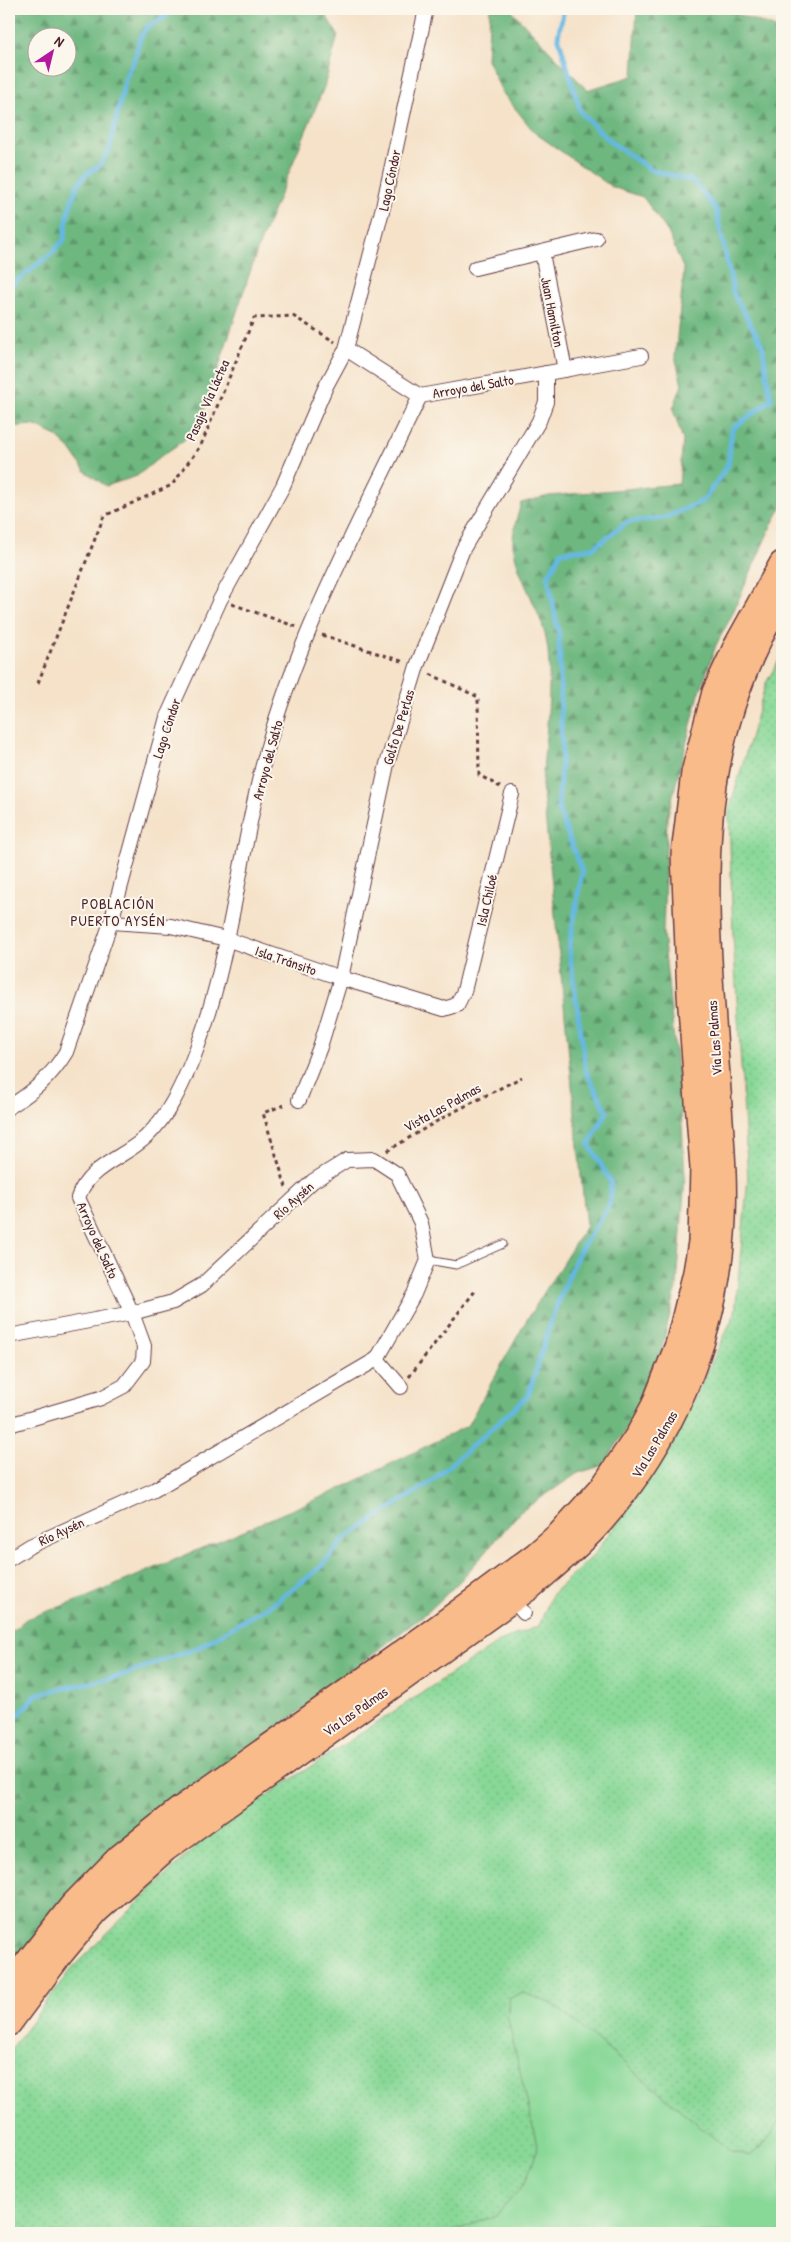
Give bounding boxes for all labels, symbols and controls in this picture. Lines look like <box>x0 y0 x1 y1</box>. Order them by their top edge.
north arrow <box>28 28 78 78</box>
text: N <box>51 31 69 51</box>
street label: Lago Cóndor <box>373 147 406 212</box>
street label: Juan Hamilton <box>537 275 569 349</box>
street label: Pasaje Vía Láctea <box>181 356 234 444</box>
street label: Arroyo del Salto <box>431 369 516 403</box>
street label: Golfo De Perlas <box>378 687 418 767</box>
street label: Lago Cóndor <box>147 695 186 761</box>
street label: Arroyo del Salto <box>247 718 288 802</box>
street label: Isla Chiloé <box>471 872 501 928</box>
district label: POBLACIÓN PUERTO AYSÉN <box>70 893 166 931</box>
street label: Isla Tránsito <box>253 941 320 979</box>
street label: Vía Las Palmas <box>702 1000 726 1076</box>
street label: Vista Las Palmas <box>400 1078 484 1136</box>
street label: Río Aysén <box>269 1177 318 1224</box>
street label: Arroyo del Salto <box>72 1199 124 1282</box>
street label: Vía Las Palmas <box>626 1407 682 1481</box>
street label: Río Aysén <box>35 1512 87 1551</box>
street label: Vía Las Palmas <box>319 1682 391 1740</box>

